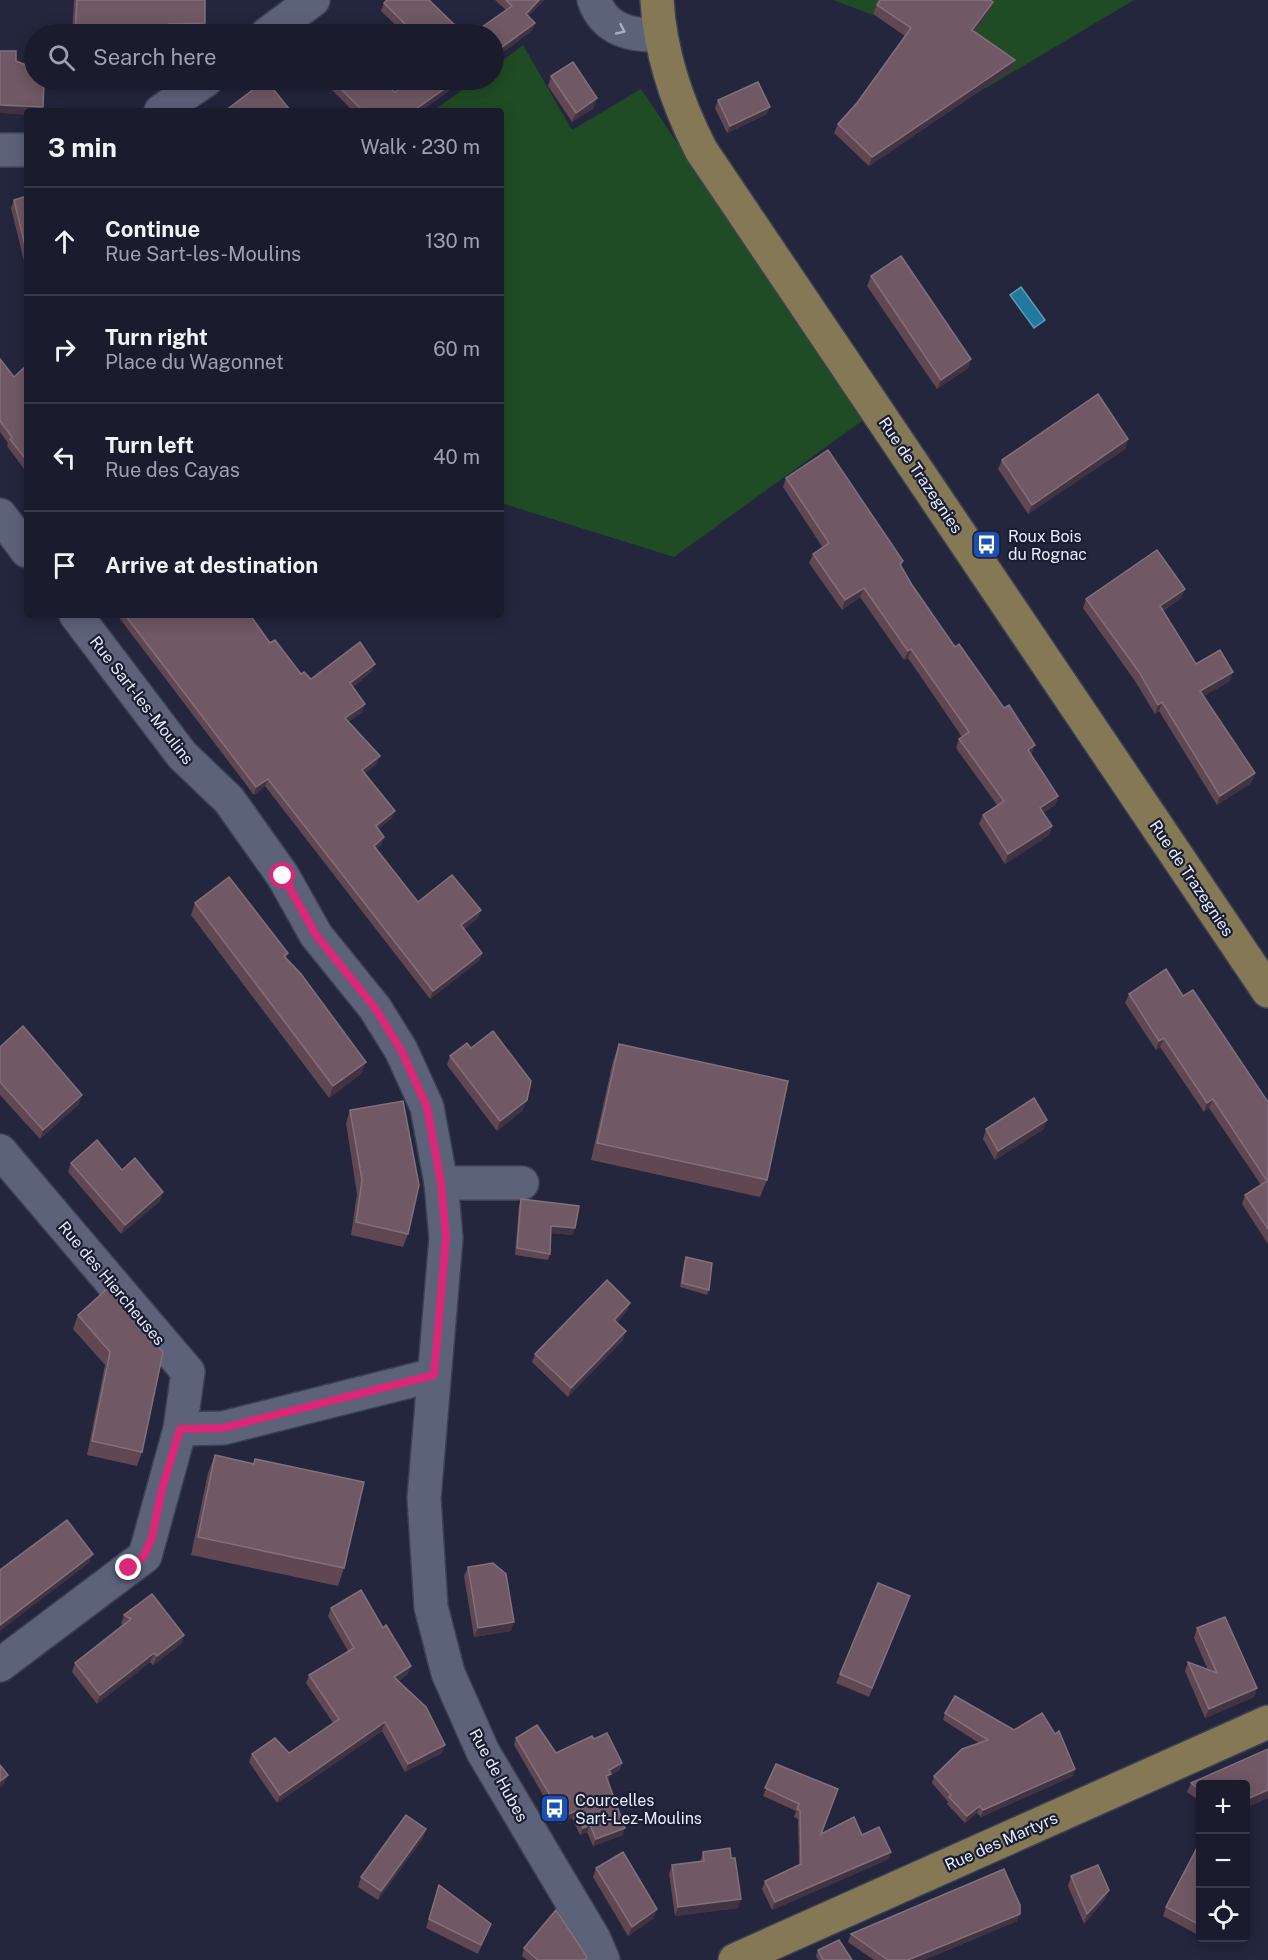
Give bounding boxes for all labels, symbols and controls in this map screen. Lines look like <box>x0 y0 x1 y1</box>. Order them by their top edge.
one-way arrow <box>615 22 626 34</box>
search box <box>24 24 504 90</box>
icon: search <box>45 41 78 74</box>
text: Search here <box>93 44 217 70</box>
text: 3 min <box>48 132 117 163</box>
text: Walk · 230 m <box>361 135 480 159</box>
text: Continue <box>105 216 200 242</box>
icon: ahead <box>48 225 81 258</box>
text: 130 m <box>425 229 480 253</box>
text: Rue Sart-les-Moulins <box>105 242 301 266</box>
text: Turn right <box>105 324 208 350</box>
icon: right <box>48 333 81 366</box>
text: 60 m <box>433 337 480 361</box>
text: Place du Wagonnet <box>105 350 284 374</box>
street label: Rue de Trazegnies <box>875 414 966 537</box>
text: Turn left <box>105 432 194 458</box>
icon: left <box>48 441 81 474</box>
text: 40 m <box>433 445 480 469</box>
text: Rue des Cayas <box>105 458 240 482</box>
place label: Roux Bois du Rognac <box>1008 527 1087 564</box>
bus stop icon: Roux Bois du Rognac <box>971 529 1003 561</box>
icon: arrive <box>48 549 81 582</box>
text: Arrive at destination <box>105 552 318 578</box>
street label: Rue Sart-les-Moulins <box>86 633 197 768</box>
street label: Rue de Trazegnies <box>1146 817 1237 940</box>
route start <box>269 862 295 888</box>
street label: Rue des Hiercheuses <box>54 1218 169 1349</box>
route end <box>115 1554 141 1580</box>
street label: Rue de Hubes <box>465 1725 532 1825</box>
map controls <box>1196 1780 1250 1942</box>
button: + <box>1196 1780 1250 1834</box>
place label: Courcelles Sart-Lez-Moulins <box>575 1791 702 1828</box>
bus stop icon: Courcelles Sart-Lez-Moulins <box>538 1793 570 1825</box>
street label: Rue des Martyrs <box>942 1808 1060 1875</box>
button: − <box>1196 1834 1250 1888</box>
button: locate <box>1196 1888 1250 1942</box>

